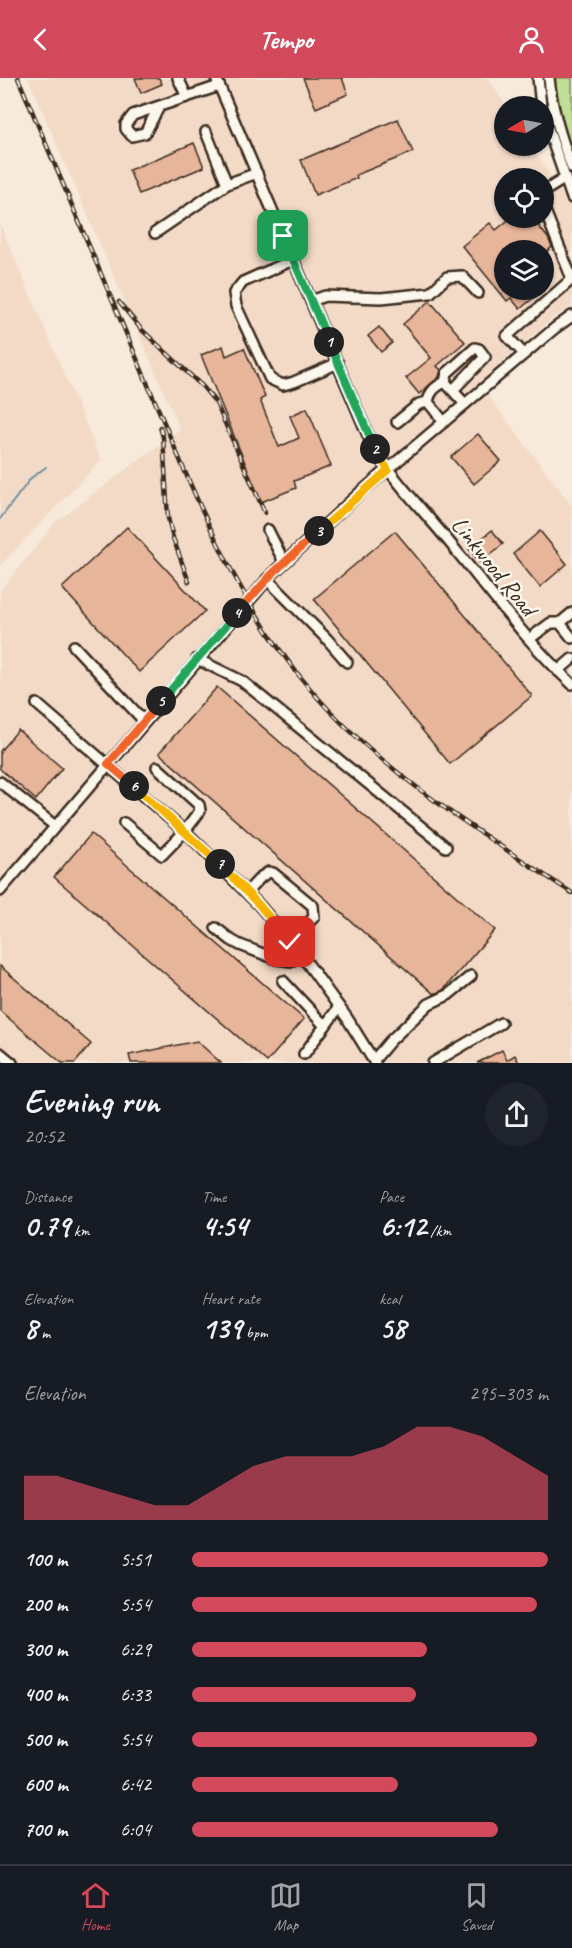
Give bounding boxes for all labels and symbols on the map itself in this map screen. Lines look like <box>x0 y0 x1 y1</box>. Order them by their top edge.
north arrow <box>494 96 554 156</box>
pin <box>257 210 308 261</box>
pin: 1 <box>314 327 344 357</box>
pin: 2 <box>360 434 390 464</box>
street label: Linkwood Road <box>445 510 545 625</box>
pin: 3 <box>304 516 334 546</box>
pin: 4 <box>222 598 252 628</box>
pin: 5 <box>146 686 176 716</box>
pin: 6 <box>119 771 149 801</box>
pin: 7 <box>205 849 235 879</box>
pin <box>264 916 315 967</box>

